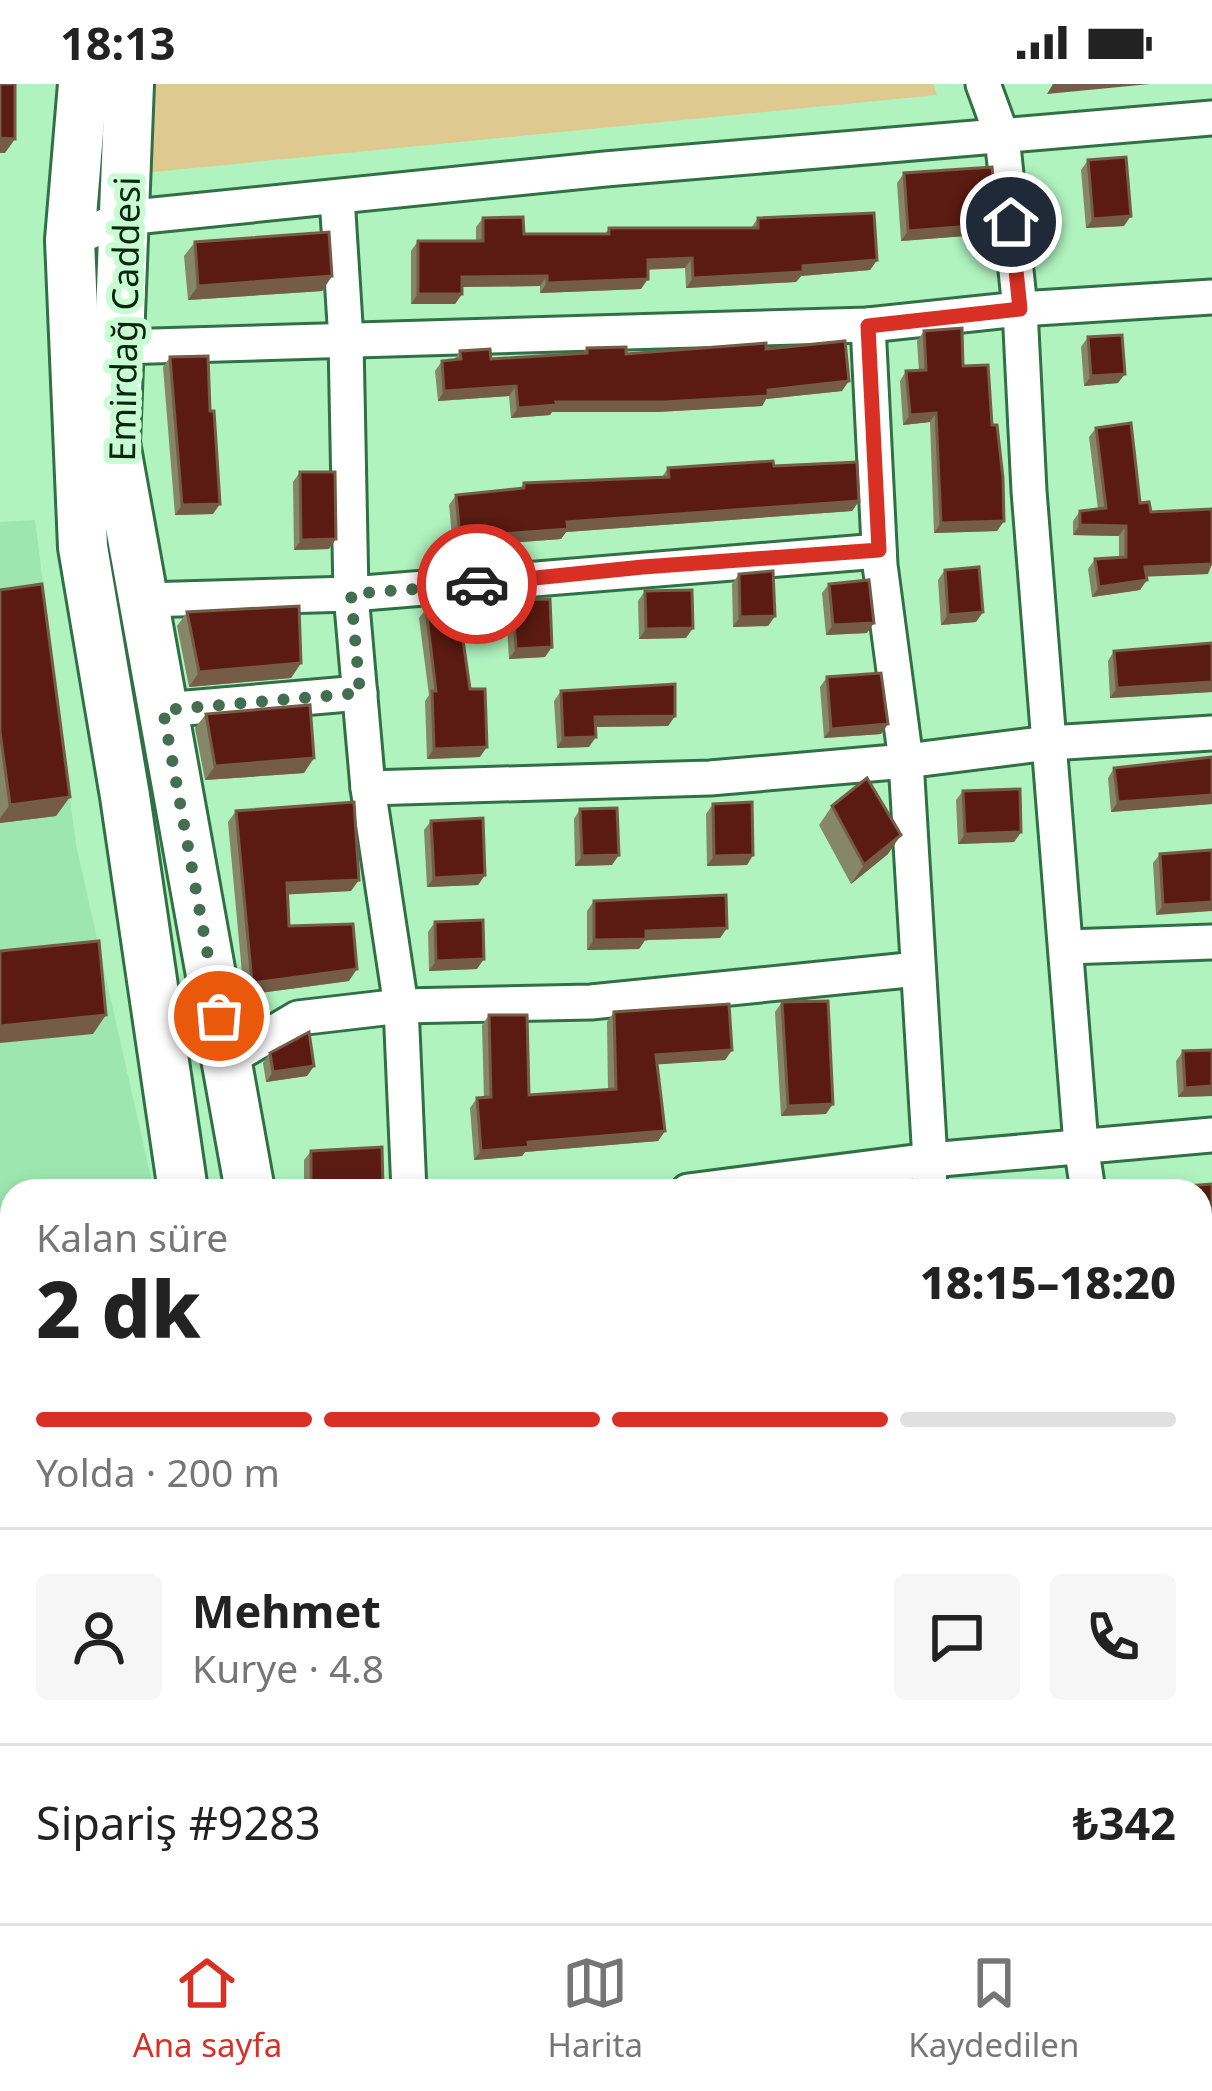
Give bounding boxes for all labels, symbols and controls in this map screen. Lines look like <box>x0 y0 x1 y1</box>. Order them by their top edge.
text: 18:13 <box>60 12 176 73</box>
pin <box>960 171 1062 273</box>
street label: Emirdağ Caddesi <box>97 176 151 462</box>
icon: home <box>978 189 1044 255</box>
courier <box>417 524 537 644</box>
icon: car <box>444 551 510 617</box>
pin <box>168 965 270 1067</box>
icon: bag <box>186 983 252 1049</box>
text: Kalan süre <box>36 1210 228 1263</box>
text: 18:15–18:20 <box>920 1251 1176 1312</box>
text: 2 dk <box>36 1255 201 1361</box>
text: Yolda · 200 m <box>36 1445 280 1498</box>
button: person <box>36 1574 162 1700</box>
button: chat <box>894 1574 1020 1700</box>
button: phone <box>1050 1574 1176 1700</box>
text: Mehmet <box>192 1580 381 1641</box>
text: Kurye · 4.8 <box>192 1641 384 1694</box>
text: Sipariş #9283 <box>36 1792 321 1853</box>
text: ₺342 <box>1073 1792 1176 1853</box>
tab: Ana sayfa <box>133 1950 282 2067</box>
tab: Harita <box>548 1950 643 2067</box>
tab: Kaydedilen <box>908 1950 1079 2067</box>

